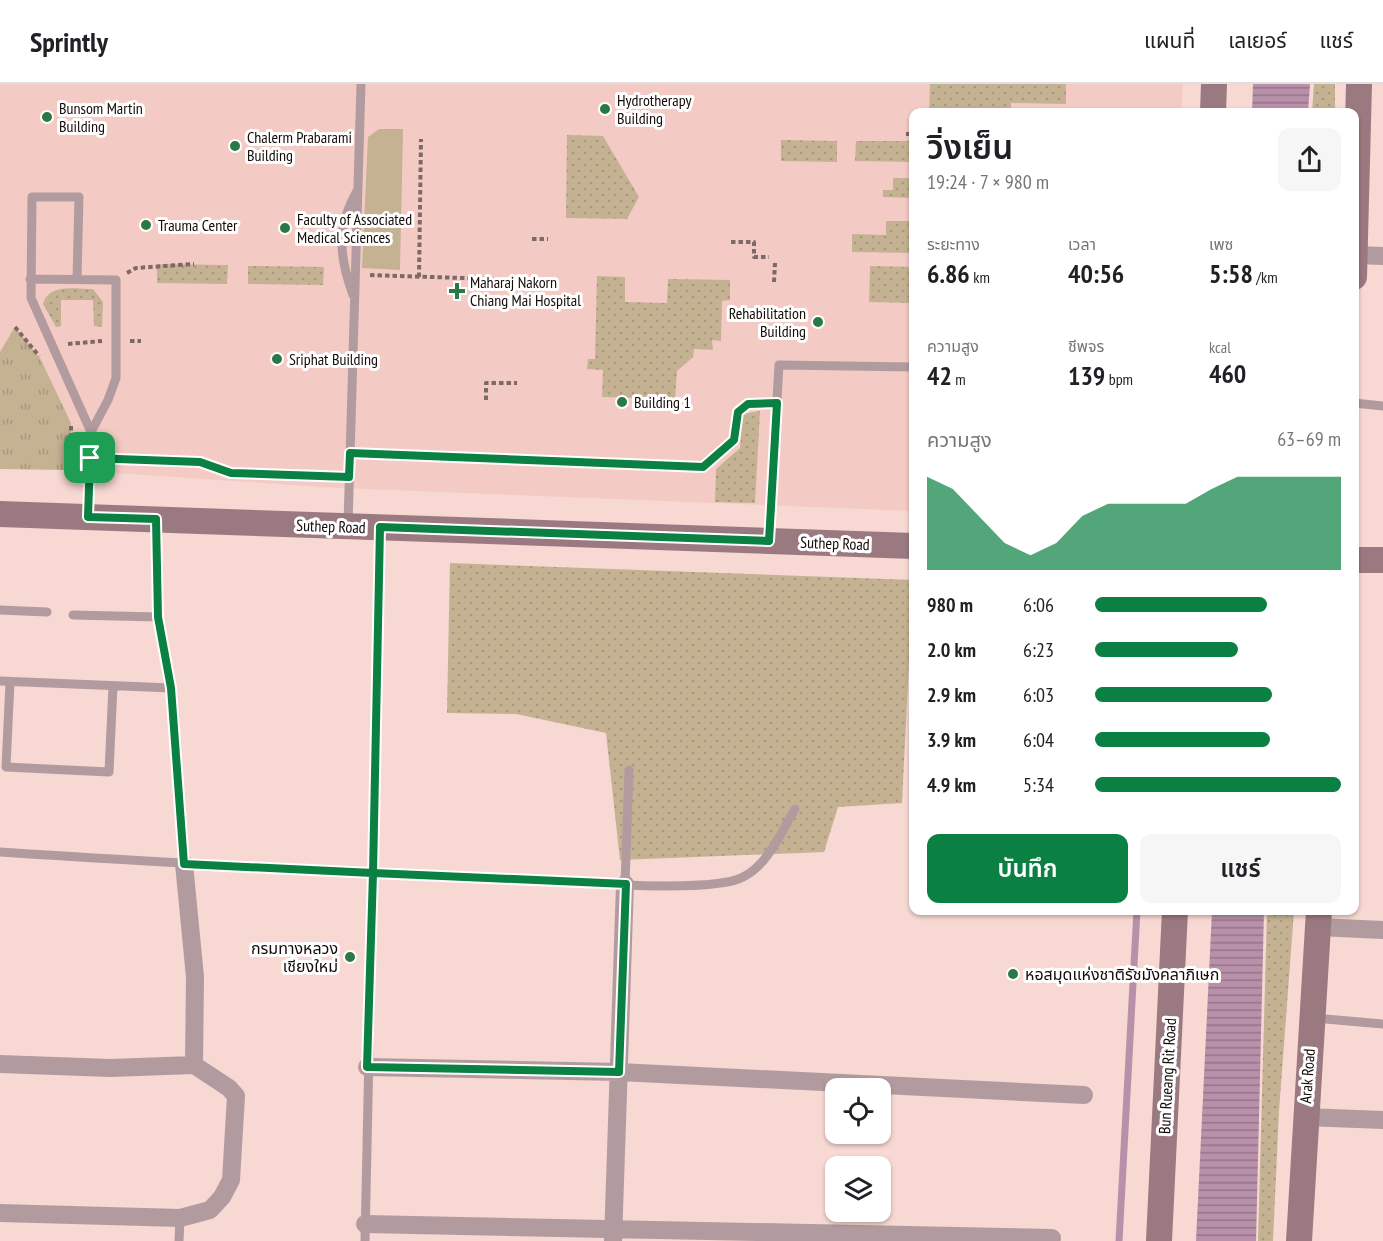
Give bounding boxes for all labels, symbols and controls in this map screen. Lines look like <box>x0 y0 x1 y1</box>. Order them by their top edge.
text: Sprintly <box>30 23 108 60</box>
text: แผนที่ <box>1144 27 1195 54</box>
text: เลเยอร์ <box>1228 27 1287 54</box>
text: แชร์ <box>1320 27 1353 54</box>
place label: Hydrotherapy Building <box>617 90 691 128</box>
place label: Bunsom Martin Building <box>59 98 143 136</box>
marker: Hydrotherapy Building <box>598 102 612 116</box>
marker: Bunsom Martin Building <box>40 110 54 124</box>
text: วิ่งเย็น <box>927 125 1013 168</box>
place label: Chalerm Prabarami Building <box>247 127 352 165</box>
button: share <box>1278 128 1341 191</box>
marker: Chalerm Prabarami Building <box>228 139 242 153</box>
text: 19:24 · 7 × 980 m <box>927 169 1049 195</box>
place label: Faculty of Associated Medical Sciences <box>297 209 412 247</box>
place label: Trauma Center <box>158 215 238 235</box>
marker: Trauma Center <box>139 218 153 232</box>
marker: Faculty of Associated Medical Sciences <box>278 221 292 235</box>
text: ระยะทาง <box>927 234 980 254</box>
text: เวลา <box>1068 234 1096 254</box>
text: เพซ <box>1209 234 1233 254</box>
text: 6.86 <box>927 257 970 290</box>
text: 40:56 <box>1068 257 1124 290</box>
text: 5:58 <box>1209 257 1253 290</box>
text: km <box>970 267 990 287</box>
text: /km <box>1253 267 1278 287</box>
place label: Maharaj Nakorn Chiang Mai Hospital <box>470 272 581 310</box>
marker: Maharaj Nakorn Chiang Mai Hospital <box>448 282 466 300</box>
place label: Rehabilitation Building <box>729 303 806 341</box>
marker: Rehabilitation Building <box>811 315 825 329</box>
text: ความสูง <box>927 336 979 356</box>
text: ชีพจร <box>1068 336 1104 356</box>
text: kcal <box>1209 337 1231 357</box>
place label: Sriphat Building <box>289 349 378 369</box>
marker: Sriphat Building <box>270 352 284 366</box>
text: 460 <box>1209 357 1246 390</box>
text: 42 <box>927 359 952 392</box>
text: 139 <box>1068 359 1105 392</box>
text: m <box>952 369 966 389</box>
text: bpm <box>1105 369 1133 389</box>
place label: Building 1 <box>634 392 691 412</box>
marker: Building 1 <box>615 395 629 409</box>
text: 63–69 m <box>1277 426 1341 452</box>
text: ความสูง <box>927 427 992 453</box>
pin <box>64 432 115 483</box>
icon: arrive <box>73 441 106 474</box>
street label: Suthep Road <box>296 515 366 537</box>
street label: Suthep Road <box>800 532 870 554</box>
text: 980 m <box>927 592 973 618</box>
text: 6:06 <box>1023 592 1054 618</box>
text: 2.0 km <box>927 637 976 663</box>
text: 6:23 <box>1023 637 1054 663</box>
text: 2.9 km <box>927 682 976 708</box>
text: 6:03 <box>1023 682 1054 708</box>
text: 3.9 km <box>927 727 976 753</box>
text: 6:04 <box>1023 727 1054 753</box>
text: 4.9 km <box>927 772 976 798</box>
text: 5:34 <box>1023 772 1054 798</box>
button: บันทึก <box>927 834 1128 903</box>
button: แชร์ <box>1140 834 1341 903</box>
place label: กรมทางหลวง เชียงใหม่ <box>251 938 338 976</box>
marker: กรมทางหลวง เชียงใหม่ <box>343 950 357 964</box>
place label: หอสมุดแห่งชาติรัชมังคลาภิเษก <box>1025 964 1219 984</box>
marker: หอสมุดแห่งชาติรัชมังคลาภิเษก <box>1006 967 1020 981</box>
street label: Bun Rueang Rit Road <box>1154 1017 1180 1134</box>
street label: Arak Road <box>1295 1048 1319 1104</box>
map controls <box>825 1078 891 1222</box>
button: locate <box>825 1078 891 1144</box>
button: layers <box>825 1156 891 1222</box>

